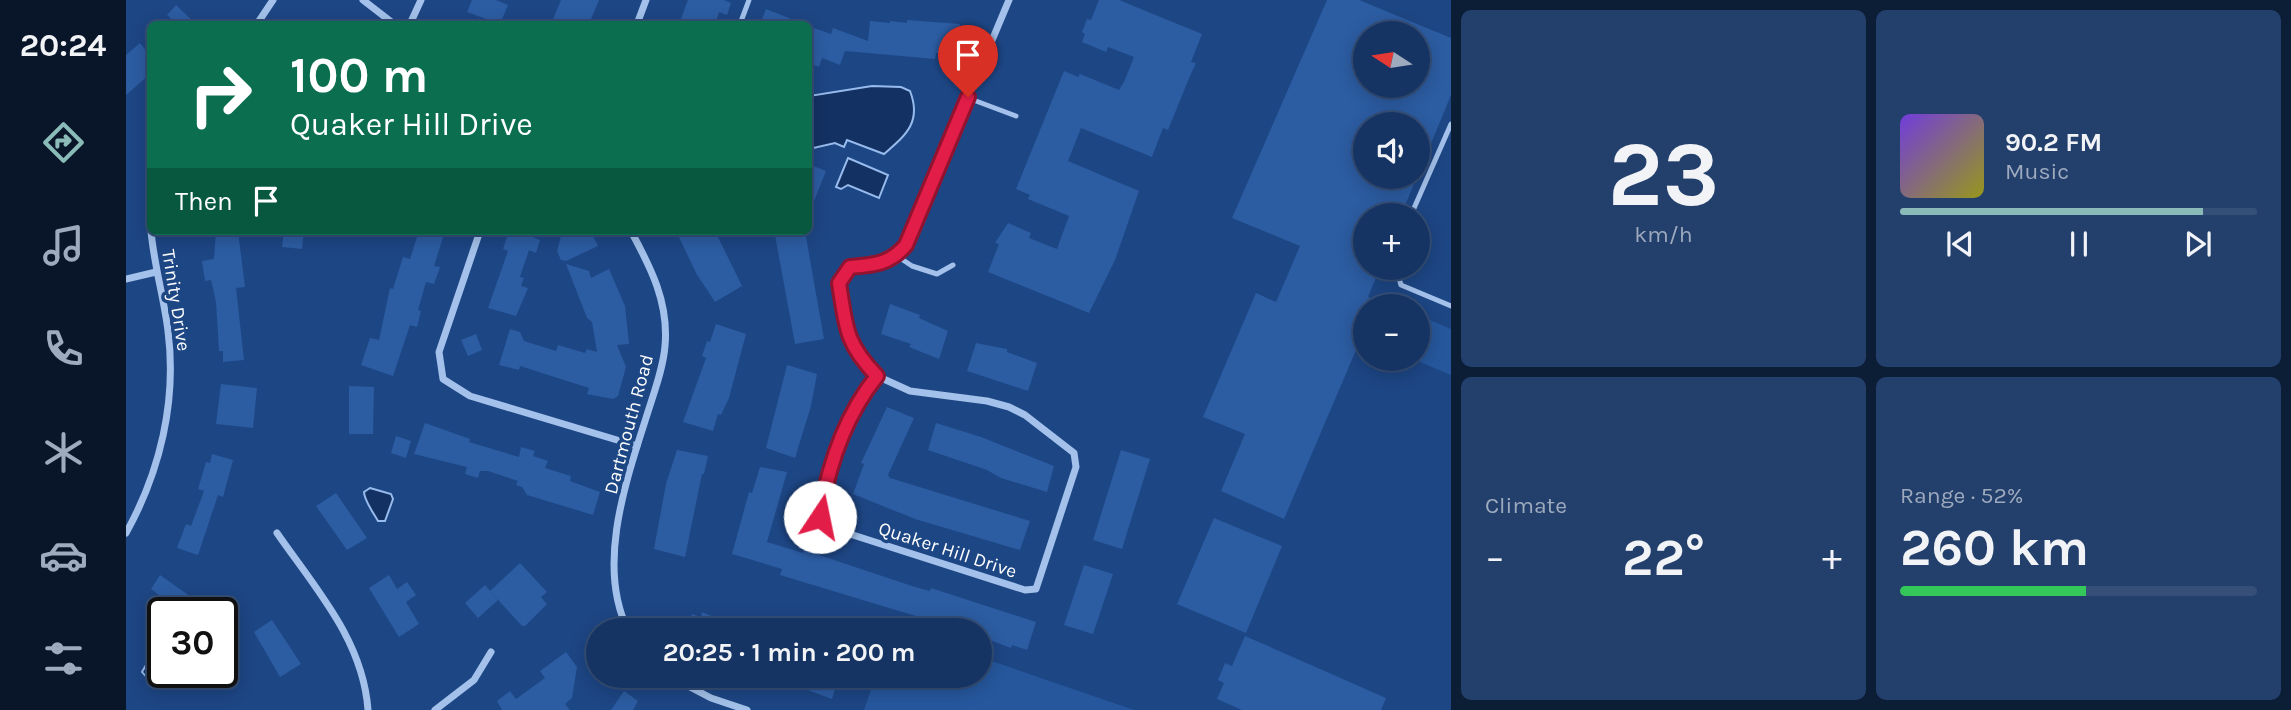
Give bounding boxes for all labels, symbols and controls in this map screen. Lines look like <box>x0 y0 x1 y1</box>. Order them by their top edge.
north arrow <box>1353 21 1430 98</box>
map controls <box>1353 21 1430 371</box>
pin <box>938 25 998 97</box>
text: 20:24 <box>20 27 106 64</box>
icon: arrive <box>949 36 987 74</box>
text: 100 m <box>290 47 428 104</box>
icon: right <box>175 49 266 140</box>
text: Quaker Hill Drive <box>290 106 533 143</box>
button: sound <box>1353 112 1430 189</box>
icon: directions <box>39 118 88 167</box>
text: 23 <box>1608 122 1719 228</box>
text: 90.2 FM <box>2005 127 2102 158</box>
text: Music <box>2005 158 2069 185</box>
icon: arrive <box>247 182 285 220</box>
text: Then <box>175 186 233 217</box>
button: + <box>1353 203 1430 280</box>
icon: music <box>39 221 88 270</box>
text: km/h <box>1634 221 1693 248</box>
icon: previous <box>1941 225 1979 263</box>
icon: pause <box>2060 225 2098 263</box>
icon: next <box>2179 225 2217 263</box>
street label: Trinity Drive <box>157 248 195 353</box>
button: − <box>1353 294 1430 371</box>
icon: phone <box>39 324 88 373</box>
street label: Dartmouth Road <box>600 352 658 496</box>
icon: climate <box>39 428 88 477</box>
position arrow <box>783 480 857 554</box>
text: Range · 52% <box>1900 482 2023 509</box>
text: Climate <box>1485 492 1567 519</box>
street label: Quaker Hill Drive <box>876 517 1020 583</box>
text: 260 km <box>1900 517 2089 578</box>
text: 22° <box>1622 527 1705 588</box>
icon: car <box>39 531 88 580</box>
text: − <box>1485 535 1505 580</box>
text: + <box>1822 535 1842 580</box>
speed limit sign: 30 <box>147 597 238 688</box>
icon: filters <box>39 634 88 683</box>
text: 20:25 · 1 min · 200 m <box>663 637 915 668</box>

